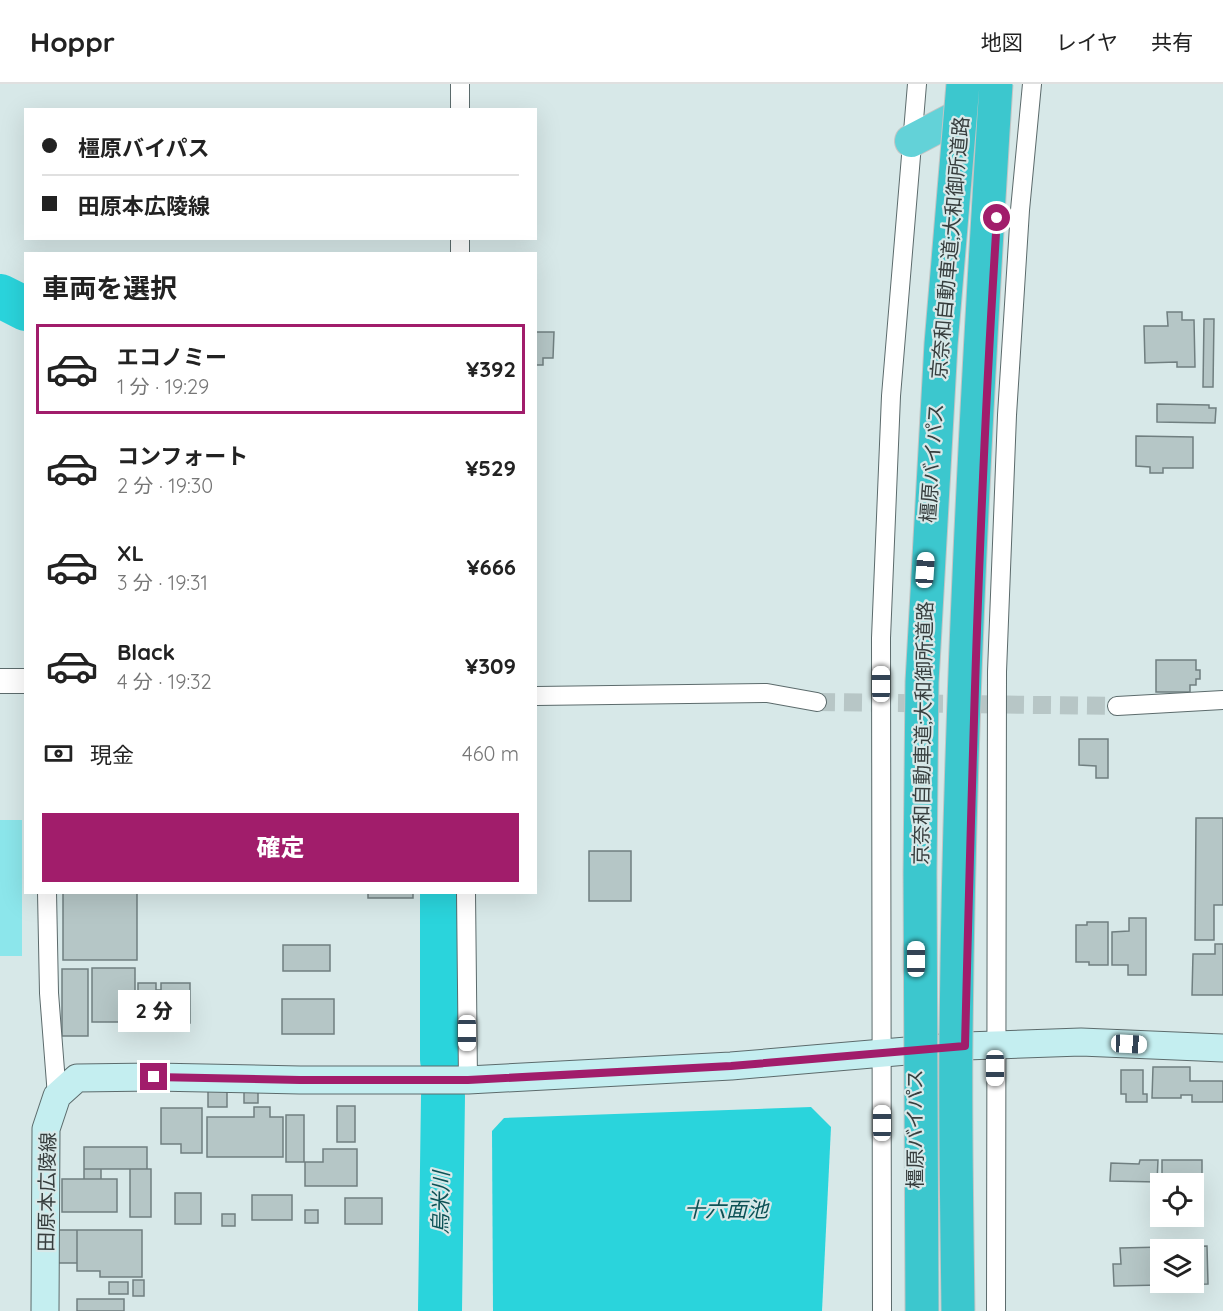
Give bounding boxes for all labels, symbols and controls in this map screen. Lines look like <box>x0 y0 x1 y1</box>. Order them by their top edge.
text: Hoppr <box>30 24 115 59</box>
text: 地図 <box>981 29 1023 55</box>
text: レイヤ <box>1056 29 1118 55</box>
text: 共有 <box>1151 29 1193 55</box>
street label: 京奈和自動車道;大和御所道路 <box>926 115 973 381</box>
text: 橿原バイパス <box>78 134 210 162</box>
text: 田原本広陵線 <box>78 192 210 220</box>
route start <box>983 204 1010 231</box>
text: 車両を選択 <box>42 271 177 305</box>
icon: car <box>45 342 99 396</box>
text: エコノミー <box>117 343 227 371</box>
text: ¥392 <box>466 355 516 383</box>
text: 1 分 · 19:29 <box>117 374 209 399</box>
street label: 橿原バイパス <box>915 402 948 523</box>
icon: car <box>45 441 99 495</box>
text: コンフォート <box>117 442 248 470</box>
text: ¥529 <box>465 454 516 482</box>
text: 2 分 · 19:30 <box>117 473 213 498</box>
text: XL <box>117 539 144 567</box>
icon: car <box>45 540 99 594</box>
car <box>915 551 935 589</box>
text: ¥666 <box>466 553 516 581</box>
text: 3 分 · 19:31 <box>117 570 208 595</box>
street label: 京奈和自動車道;大和御所道路 <box>908 601 937 865</box>
text: Black <box>117 638 175 666</box>
icon: car <box>45 639 99 693</box>
text: ¥309 <box>465 652 516 680</box>
car <box>872 666 890 702</box>
text: 4 分 · 19:32 <box>117 669 212 694</box>
icon: cash <box>42 737 75 770</box>
text: 現金 <box>90 741 134 769</box>
text: 460 m <box>462 741 519 766</box>
button: 確定 <box>42 813 519 882</box>
car <box>907 941 925 977</box>
callout: 2 分 <box>118 990 190 1032</box>
text: 2 分 <box>136 998 172 1023</box>
car <box>458 1015 476 1051</box>
car <box>1111 1034 1147 1054</box>
car <box>986 1050 1004 1086</box>
route end <box>140 1063 167 1090</box>
street label: 橿原バイパス <box>902 1069 927 1189</box>
car <box>873 1105 891 1141</box>
street label: 田原本広陵線 <box>33 1132 60 1252</box>
water label: 烏米川 <box>426 1169 454 1235</box>
map controls <box>1150 1173 1204 1293</box>
button: locate <box>1150 1173 1204 1227</box>
water label: 十六面池 <box>684 1196 770 1222</box>
button: layers <box>1150 1239 1204 1293</box>

